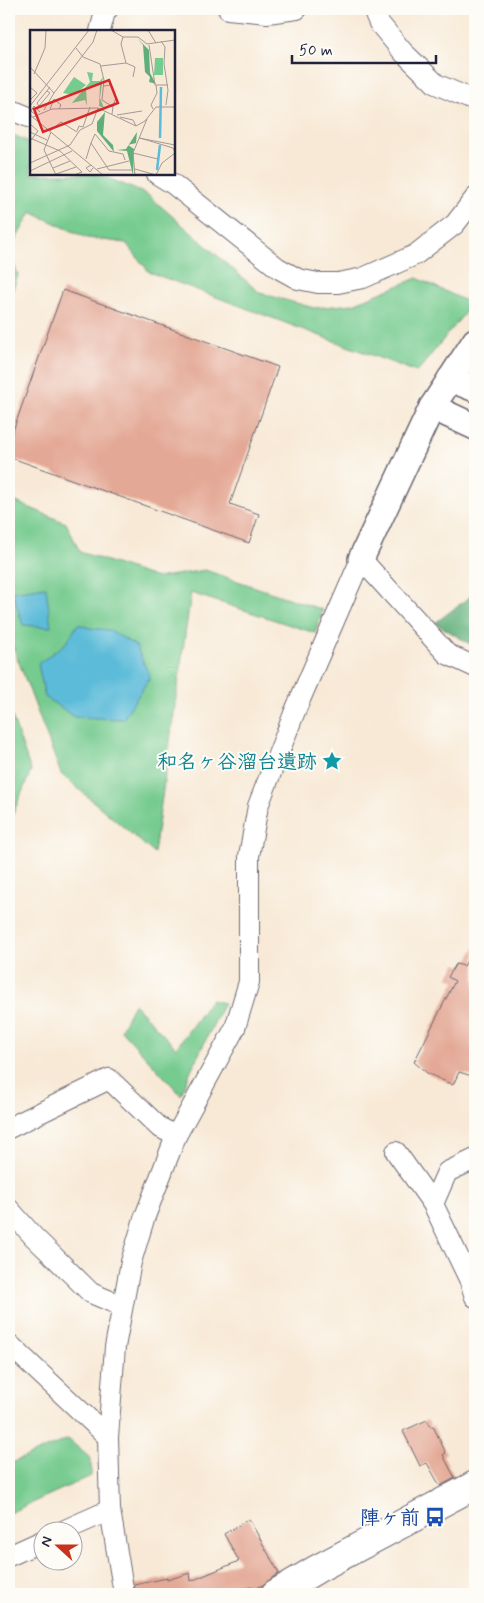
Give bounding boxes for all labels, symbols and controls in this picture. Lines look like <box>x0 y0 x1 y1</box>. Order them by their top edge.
inset map <box>30 30 175 175</box>
scale bar <box>292 32 435 64</box>
text: 50 m <box>299 41 333 61</box>
place label: 和名ヶ谷溜台遺跡 <box>157 749 317 776</box>
place icon: 和名ヶ谷溜台遺跡 <box>321 750 343 772</box>
place label: 陣ヶ前 <box>360 1505 420 1532</box>
bus stop icon: 陣ヶ前 <box>424 1506 446 1528</box>
north arrow <box>32 1520 82 1570</box>
text: N <box>37 1534 57 1549</box>

